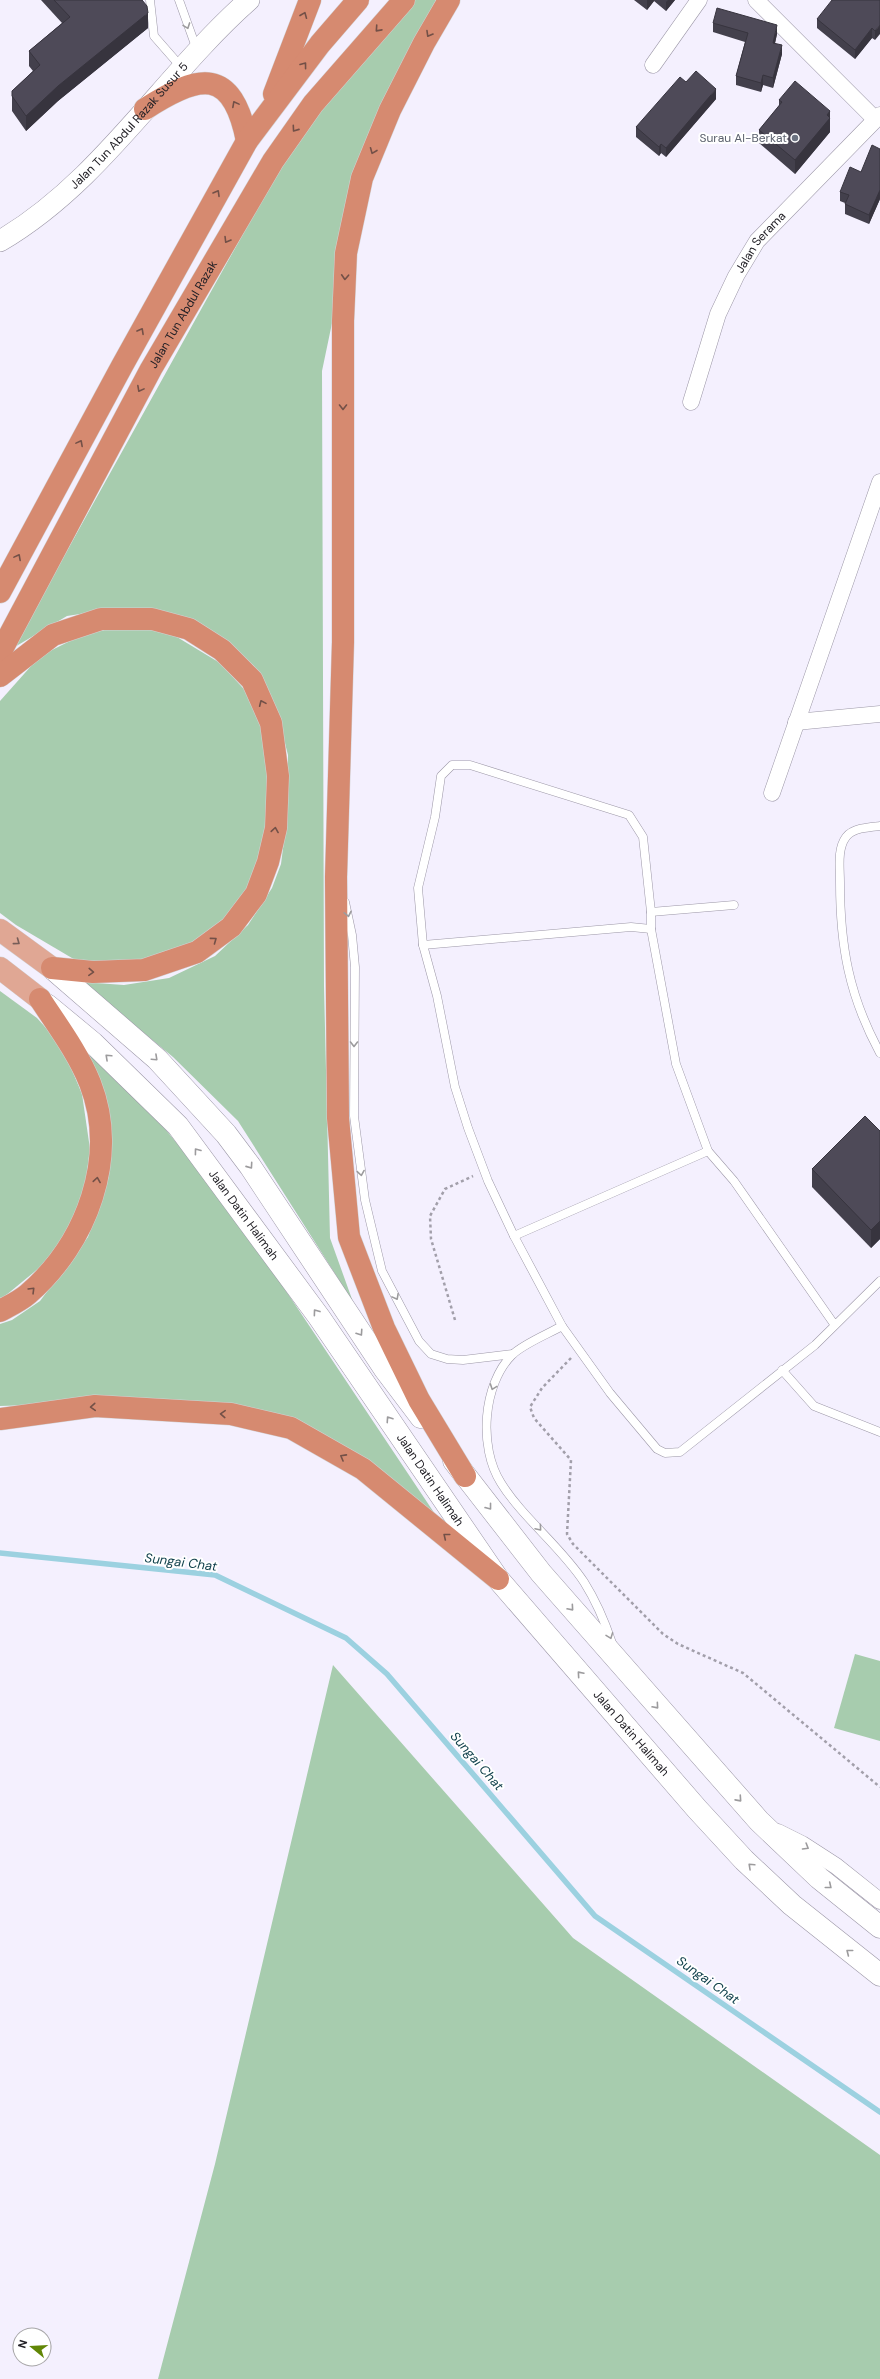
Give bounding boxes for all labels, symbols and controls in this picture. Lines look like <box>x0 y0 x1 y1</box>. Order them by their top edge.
one-way arrow <box>299 12 307 20</box>
one-way arrow <box>183 22 191 29</box>
one-way arrow <box>375 24 382 32</box>
one-way arrow <box>427 30 434 37</box>
street label: Jalan Tun Abdul Razak Susur 5 <box>67 59 192 193</box>
one-way arrow <box>299 62 306 69</box>
one-way arrow <box>232 101 240 108</box>
one-way arrow <box>293 125 300 132</box>
place label: Surau Al-Berkat <box>699 130 787 146</box>
marker: Surau Al-Berkat <box>790 133 800 143</box>
one-way arrow <box>370 147 378 154</box>
one-way arrow <box>213 190 220 197</box>
street label: Jalan Serama <box>732 208 789 276</box>
one-way arrow <box>224 236 231 243</box>
street label: Jalan Tun Abdul Razak <box>145 258 221 371</box>
one-way arrow <box>341 274 349 280</box>
one-way arrow <box>136 328 143 336</box>
one-way arrow <box>138 384 145 392</box>
one-way arrow <box>339 404 347 410</box>
one-way arrow <box>75 440 83 447</box>
one-way arrow <box>14 554 21 562</box>
one-way arrow <box>259 699 267 707</box>
one-way arrow <box>270 827 279 833</box>
one-way arrow <box>343 911 351 917</box>
one-way arrow <box>13 937 20 945</box>
one-way arrow <box>209 938 216 945</box>
one-way arrow <box>88 967 94 976</box>
one-way arrow <box>350 1041 358 1047</box>
one-way arrow <box>150 1053 158 1061</box>
one-way arrow <box>105 1054 113 1062</box>
one-way arrow <box>195 1149 202 1156</box>
one-way arrow <box>245 1162 253 1169</box>
street label: Jalan Datin Halimah <box>205 1166 282 1263</box>
one-way arrow <box>356 1170 365 1176</box>
one-way arrow <box>92 1177 101 1183</box>
one-way arrow <box>27 1287 35 1295</box>
one-way arrow <box>391 1293 399 1301</box>
one-way arrow <box>313 1309 321 1316</box>
one-way arrow <box>355 1328 362 1335</box>
one-way arrow <box>489 1383 497 1390</box>
one-way arrow <box>90 1402 96 1411</box>
one-way arrow <box>220 1409 226 1418</box>
one-way arrow <box>387 1416 394 1423</box>
street label: Jalan Datin Halimah <box>393 1430 468 1529</box>
one-way arrow <box>340 1455 347 1462</box>
one-way arrow <box>484 1502 491 1509</box>
one-way arrow <box>534 1524 541 1531</box>
one-way arrow <box>444 1534 451 1541</box>
water label: Sungai Chat <box>144 1549 219 1575</box>
one-way arrow <box>566 1603 573 1611</box>
one-way arrow <box>605 1632 613 1639</box>
one-way arrow <box>578 1671 585 1678</box>
street label: Jalan Datin Halimah <box>590 1687 673 1780</box>
one-way arrow <box>651 1701 659 1709</box>
water label: Sungai Chat <box>447 1728 508 1795</box>
one-way arrow <box>734 1794 742 1802</box>
one-way arrow <box>802 1842 809 1849</box>
one-way arrow <box>748 1863 756 1871</box>
one-way arrow <box>824 1881 831 1888</box>
one-way arrow <box>846 1949 853 1956</box>
water label: Sungai Chat <box>673 1952 743 2008</box>
north arrow <box>12 2327 52 2367</box>
text: N <box>15 2338 30 2350</box>

